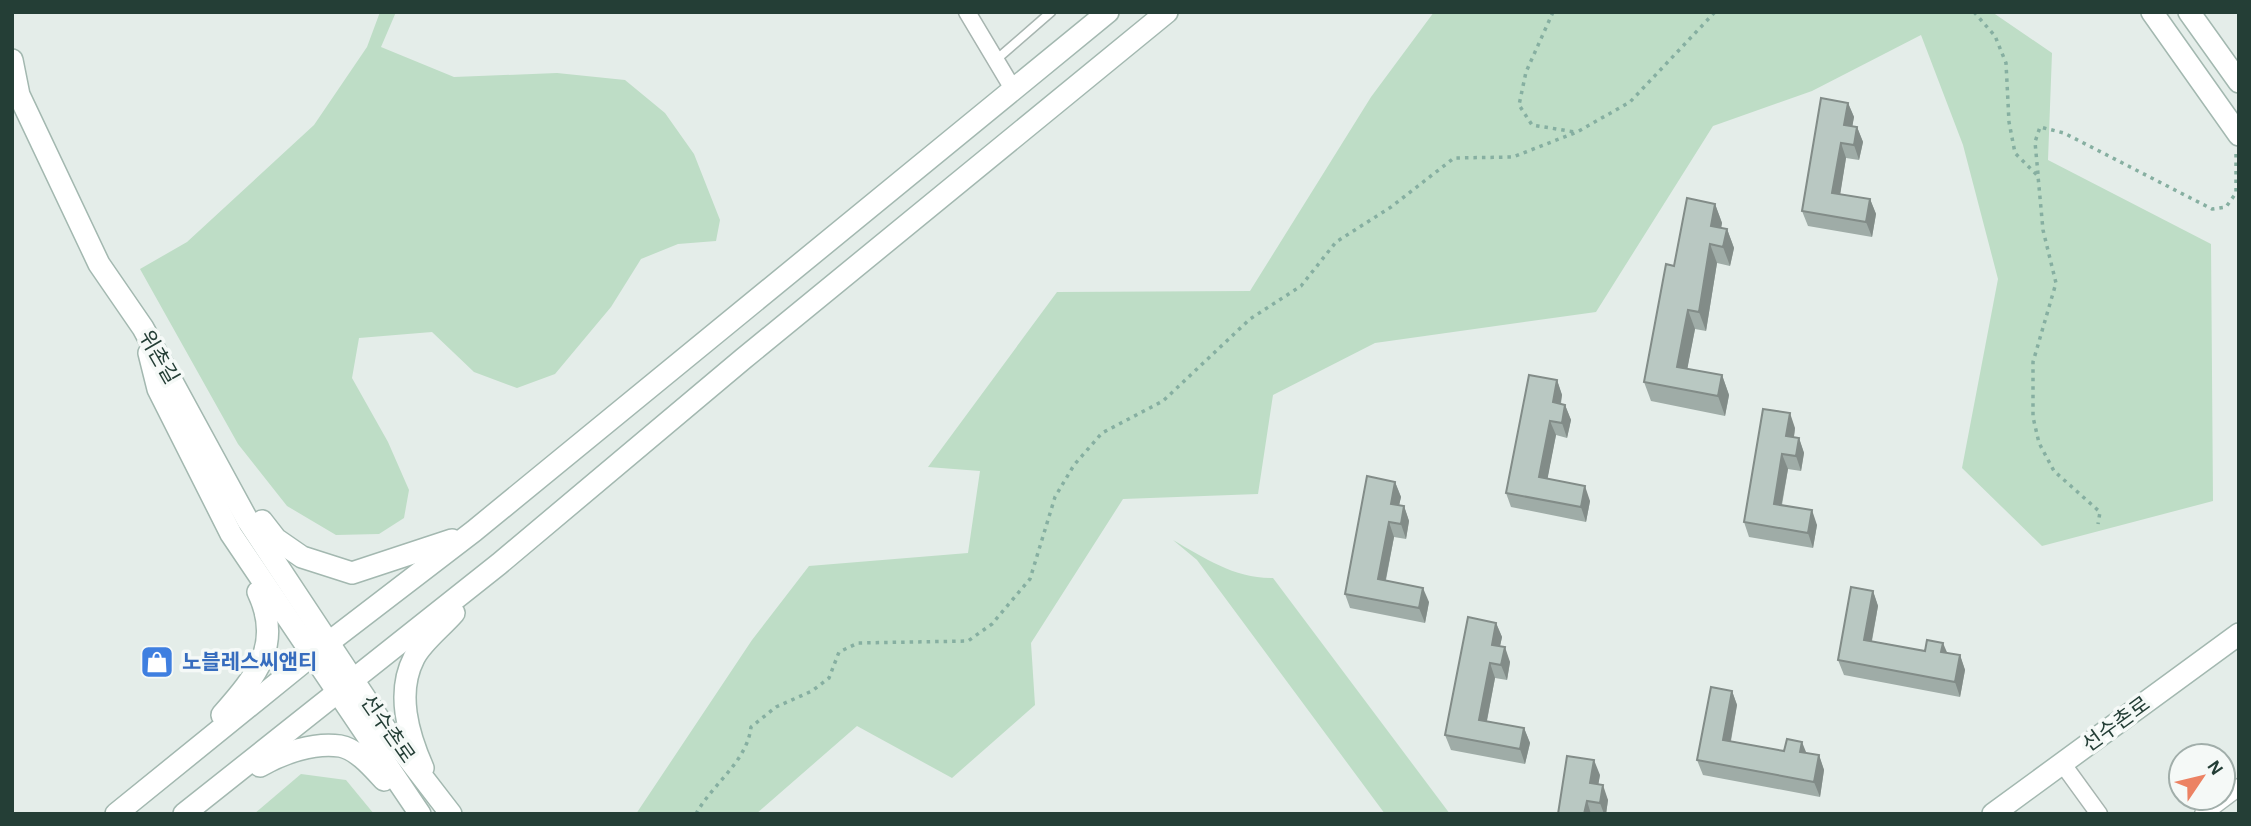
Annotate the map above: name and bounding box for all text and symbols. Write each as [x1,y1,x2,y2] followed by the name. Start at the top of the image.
[135,326,183,388] street label: 위촌길
[138,643,176,681] shop icon: 노블레스씨앤티
[182,651,317,673] place label: 노블레스씨앤티
[357,691,419,767] street label: 선수촌로
[2078,692,2154,756] street label: 선수촌로
[2167,742,2237,812] north arrow
[2203,757,2226,779] text: N

